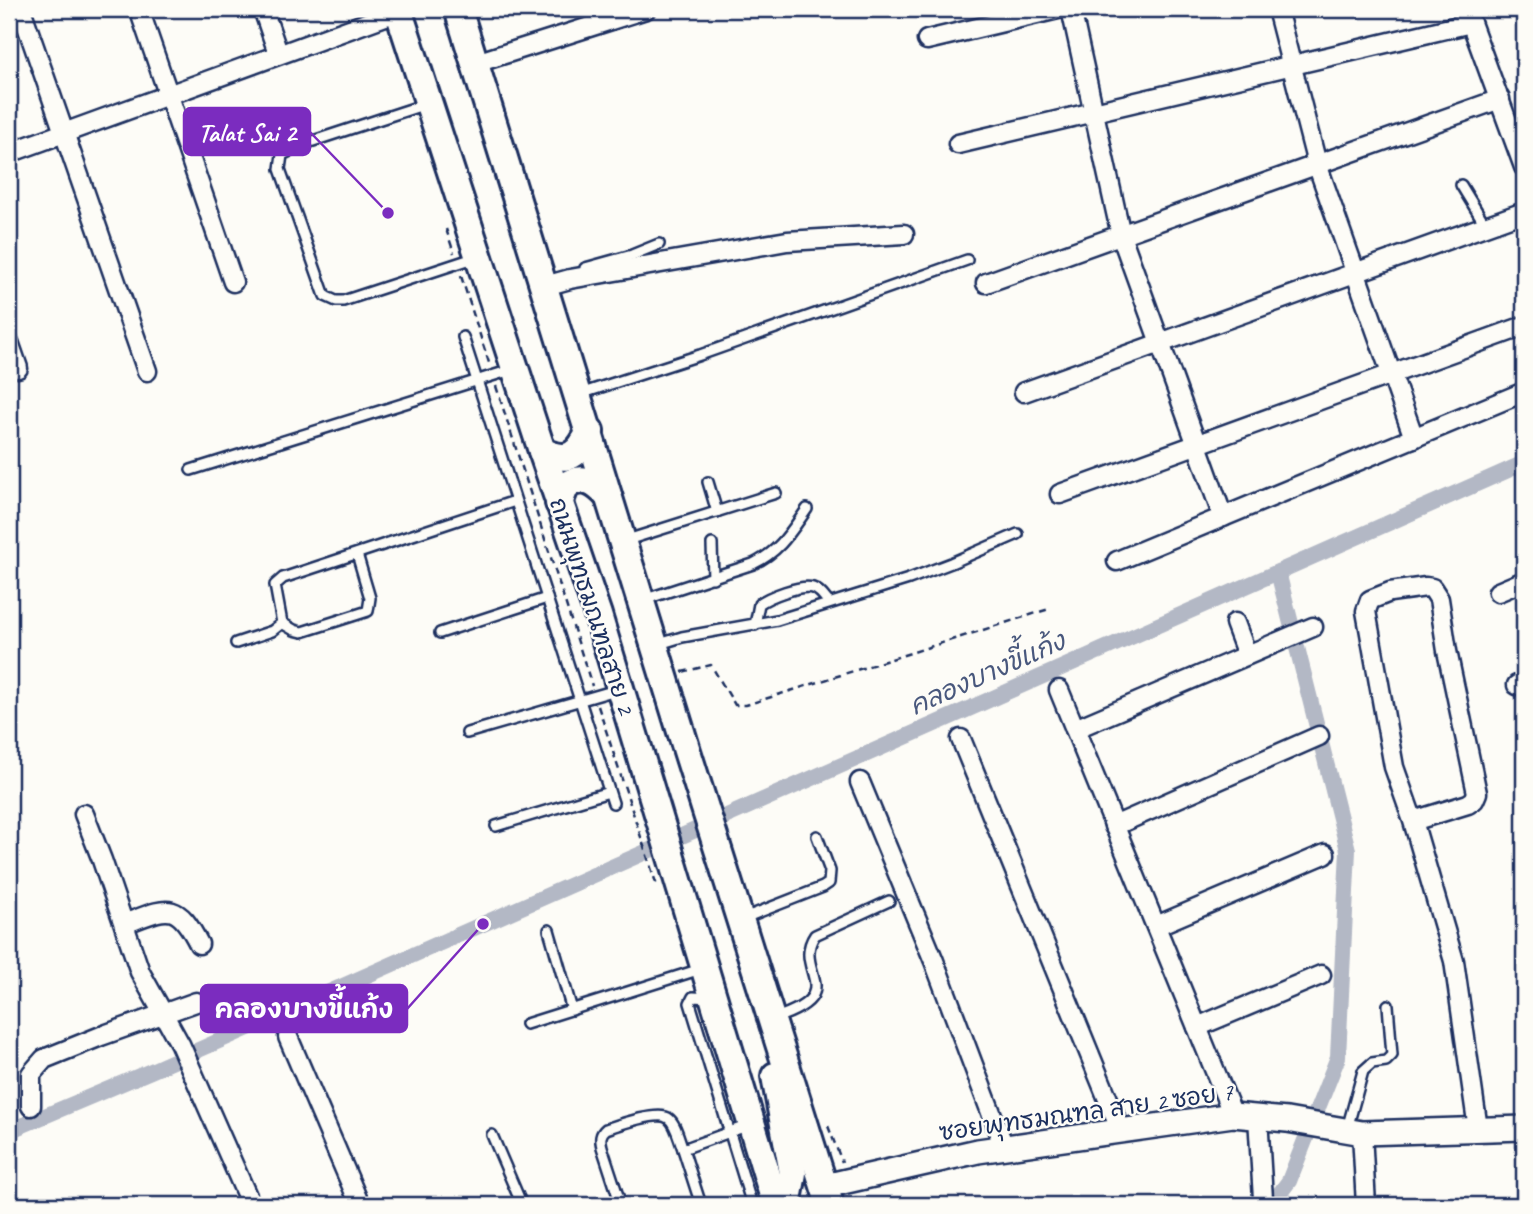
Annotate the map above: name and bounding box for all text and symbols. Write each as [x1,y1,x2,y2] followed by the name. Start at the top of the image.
[184,108,310,155] callout: Talat Sai 2
[198,116,298,149] text: Talat Sai 2
[540,494,642,721] street label: ถนนพุทธมณฑลสาย 2
[901,616,1072,722] water label: คลองบางขี้แก้ง
[215,983,393,1026] text: คลองบางขี้แก้ง
[201,985,407,1032] callout: คลองบางขี้แก้ง
[937,1076,1237,1150] street label: ซอยพุทธมณฑล สาย 2 ซอย 7

